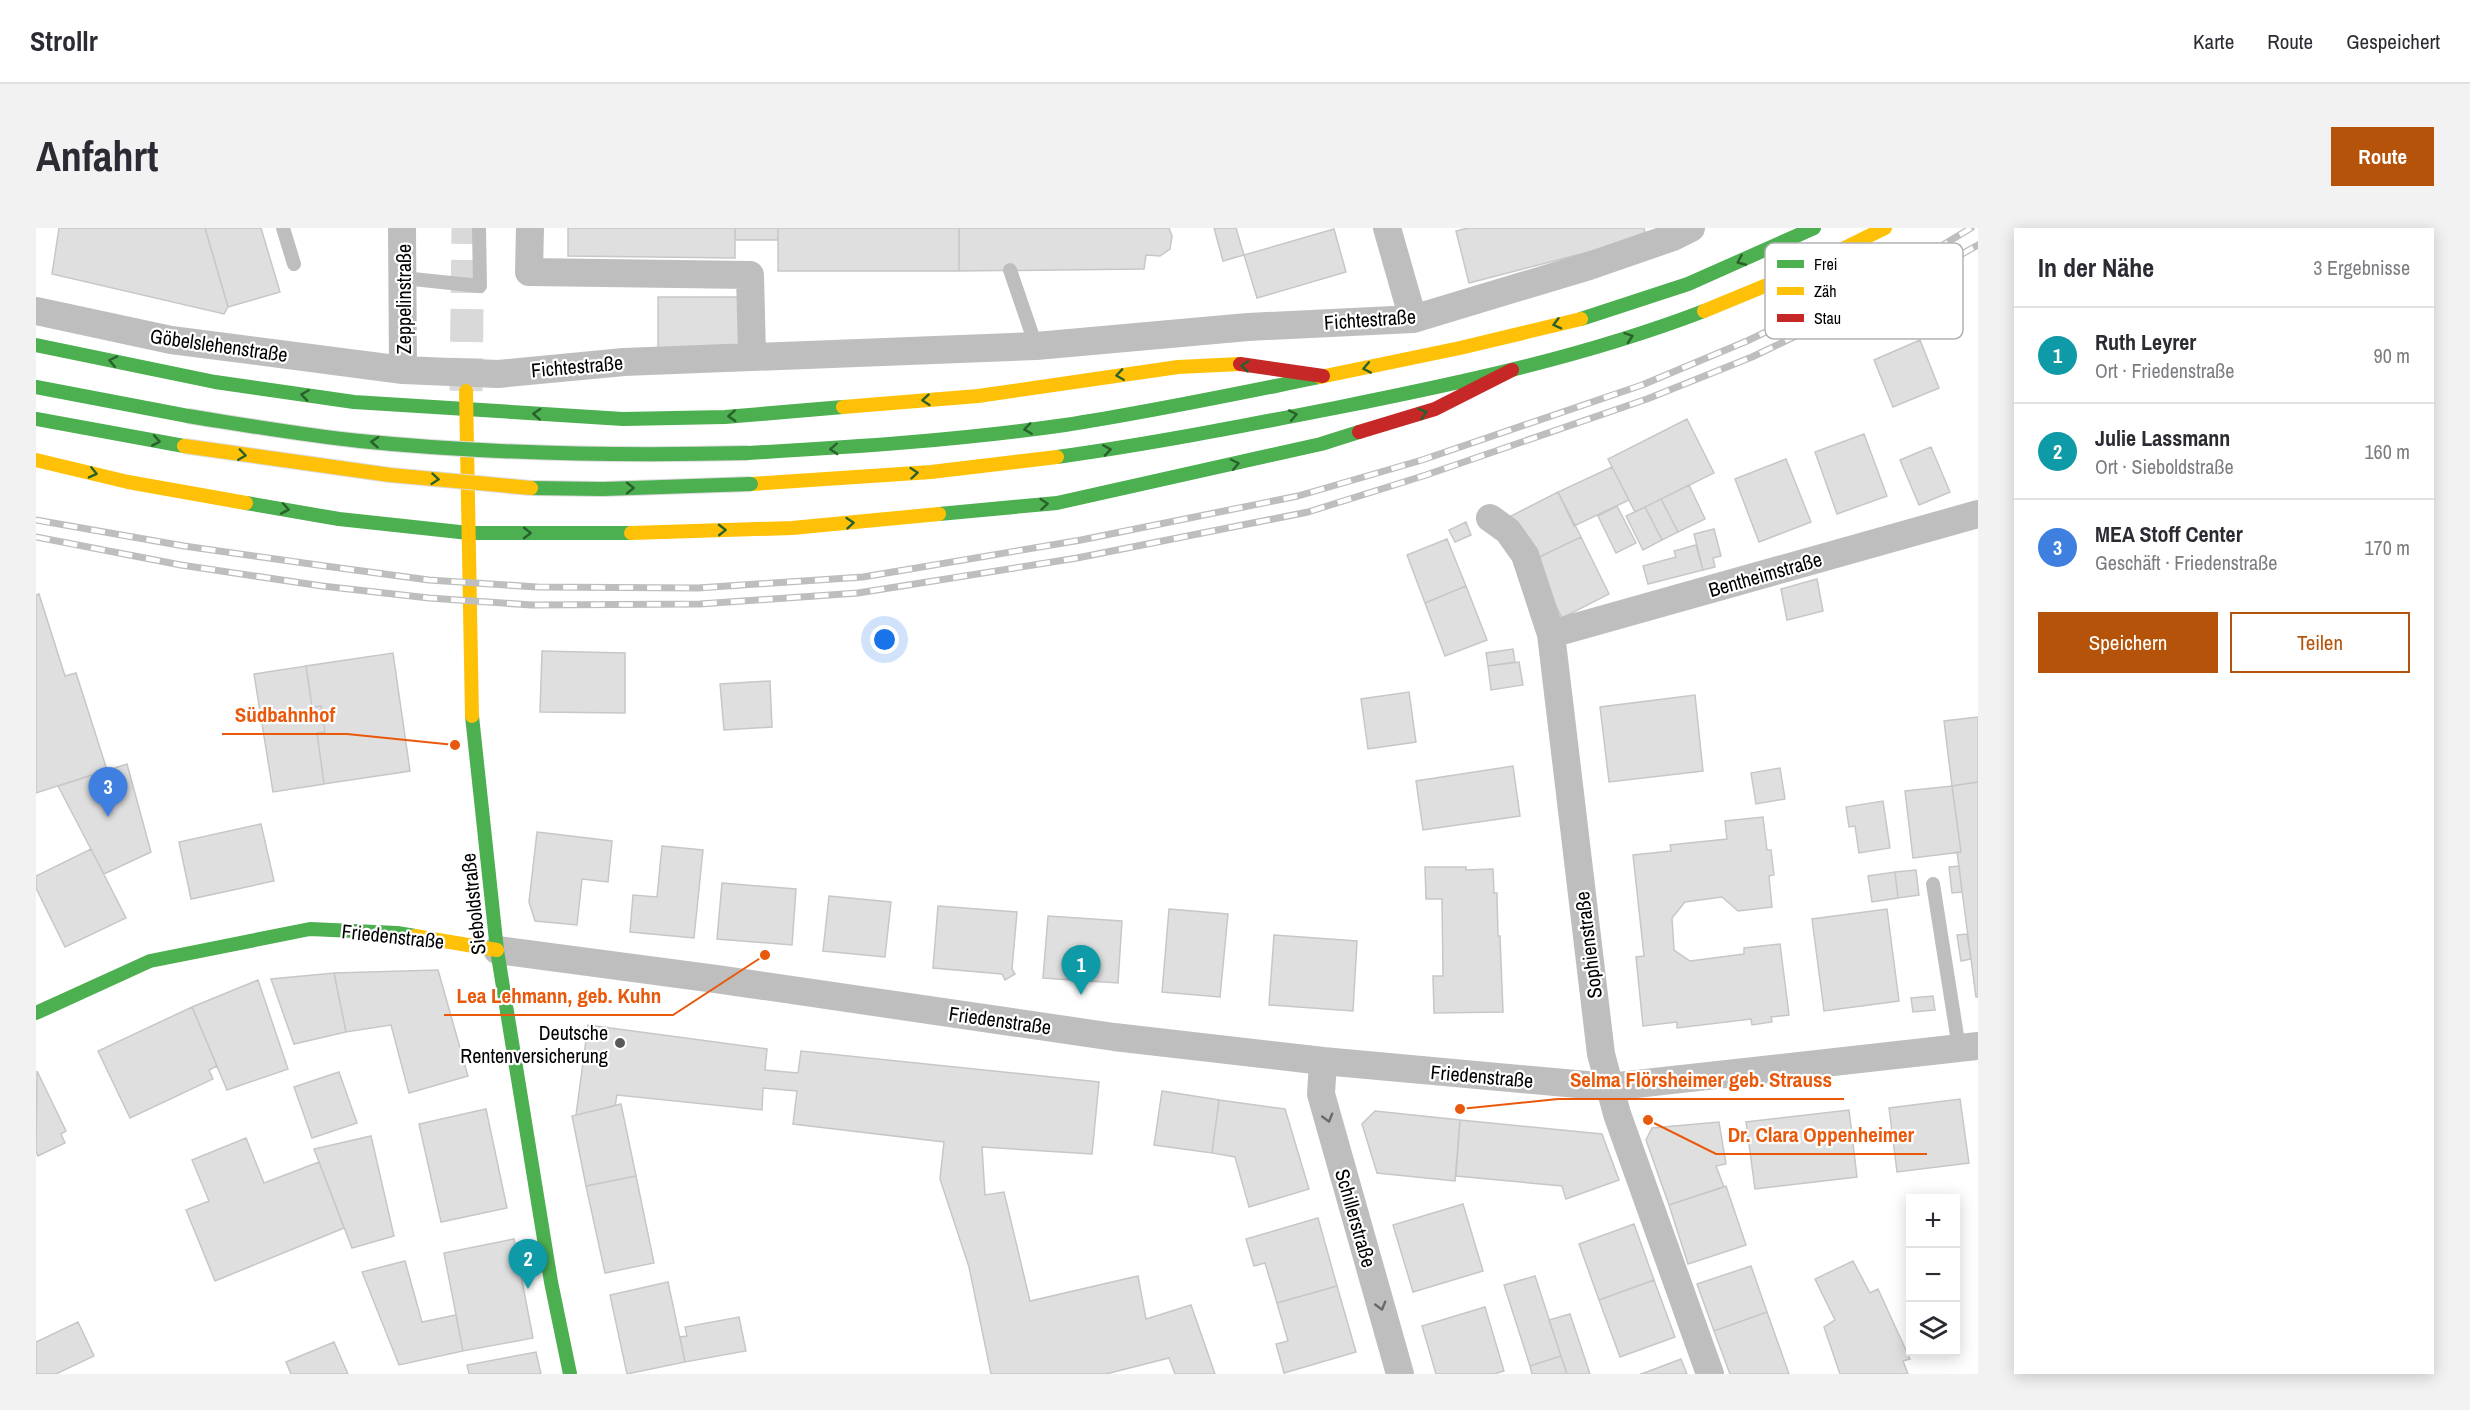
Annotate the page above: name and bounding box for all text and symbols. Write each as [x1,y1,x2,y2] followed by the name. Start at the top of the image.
[30,22,98,60] text: Strollr
[2193,27,2234,56] text: Karte
[2267,27,2313,56] text: Route
[2346,27,2440,56] text: Gespeichert
[2331,127,2434,186] button: Route
[36,128,158,184] text: Anfahrt
[1765,243,1963,339] legend
[390,244,417,354] street label: Zeppelinstraße
[2038,250,2154,285] text: In der Nähe
[1814,253,1837,275] text: Frei
[1737,254,1748,266] one-way arrow
[2313,254,2410,281] text: 3 Ergebnisse
[1814,280,1837,302] text: Zäh
[1323,302,1417,336] street label: Fichtestraße
[1814,307,1841,329] text: Stau
[1552,317,1562,330] one-way arrow
[149,322,289,368] street label: Göbelslehenstraße
[2095,327,2196,357] text: Ruth Leyrer
[1623,332,1634,345] one-way arrow
[2053,342,2062,369] text: 1
[2374,342,2410,369] text: 90 m
[530,349,624,383] street label: Fichtestraße
[108,355,118,368] one-way arrow
[2095,357,2234,384] text: Ort · Friedenstraße
[1240,359,1249,372] one-way arrow
[1362,361,1372,374] one-way arrow
[1115,369,1124,381] one-way arrow
[300,389,309,401] one-way arrow
[922,393,931,406] one-way arrow
[1417,407,1428,420] one-way arrow
[533,408,542,421] one-way arrow
[1288,409,1298,422] one-way arrow
[727,410,736,423] one-way arrow
[1023,423,1032,435] one-way arrow
[2095,423,2230,453] text: Julie Lassmann
[150,434,160,447] one-way arrow
[370,436,379,449] one-way arrow
[2053,438,2062,465] text: 2
[2364,438,2410,465] text: 160 m
[829,442,838,455] one-way arrow
[1103,444,1112,456] one-way arrow
[237,448,247,460] one-way arrow
[2095,453,2234,480] text: Ort · Sieboldstraße
[1229,458,1239,471] one-way arrow
[88,466,98,479] one-way arrow
[909,467,918,480] one-way arrow
[431,472,440,485] one-way arrow
[626,482,635,494] one-way arrow
[1039,498,1048,511] one-way arrow
[279,502,289,515] one-way arrow
[845,517,854,530] one-way arrow
[2095,519,2243,549] text: MEA Stoff Center
[718,524,727,536] one-way arrow
[523,527,532,539] one-way arrow
[2053,534,2062,561] text: 3
[2364,534,2410,561] text: 170 m
[1705,545,1825,603] street label: Bentheimstraße
[2095,549,2277,576] text: Geschäft · Friedenstraße
[2038,612,2218,673] button: Speichern
[2230,612,2410,673] button: Teilen
[870,625,899,654] your location
[222,695,347,734] callout: Südbahnhof
[235,700,335,729] text: Südbahnhof
[88,768,128,817] pin: 3
[454,852,492,956] street label: Sieboldstraße
[1568,890,1608,1000] street label: Sophienstraße
[340,917,446,955] street label: Friedenstraße
[1062,946,1100,995] pin: 1
[444,976,673,1015] callout: Lea Lehmann, geb. Kuhn
[457,981,661,1010] text: Lea Lehmann, geb. Kuhn
[947,999,1053,1041] street label: Friedenstraße
[460,1019,608,1069] place label: Deutsche Rentenversicherung
[613,1036,627,1050] marker: Deutsche Rentenversicherung
[1430,1058,1534,1094] street label: Friedenstraße
[1558,1060,1844,1099] callout: Selma Flörsheimer geb. Strauss
[1570,1065,1832,1094] text: Selma Flörsheimer geb. Strauss
[1321,1112,1333,1123] one-way arrow
[1716,1115,1927,1154] callout: Dr. Clara Oppenheimer
[1728,1120,1915,1149] text: Dr. Clara Oppenheimer
[1329,1166,1383,1270] street label: Schillerstraße
[1906,1194,1960,1356] map controls
[1906,1194,1960,1248] button: +
[508,1240,548,1289] pin: 2
[1906,1248,1960,1302] button: −
[1374,1300,1386,1311] one-way arrow
[1906,1302,1960,1356] button: layers

